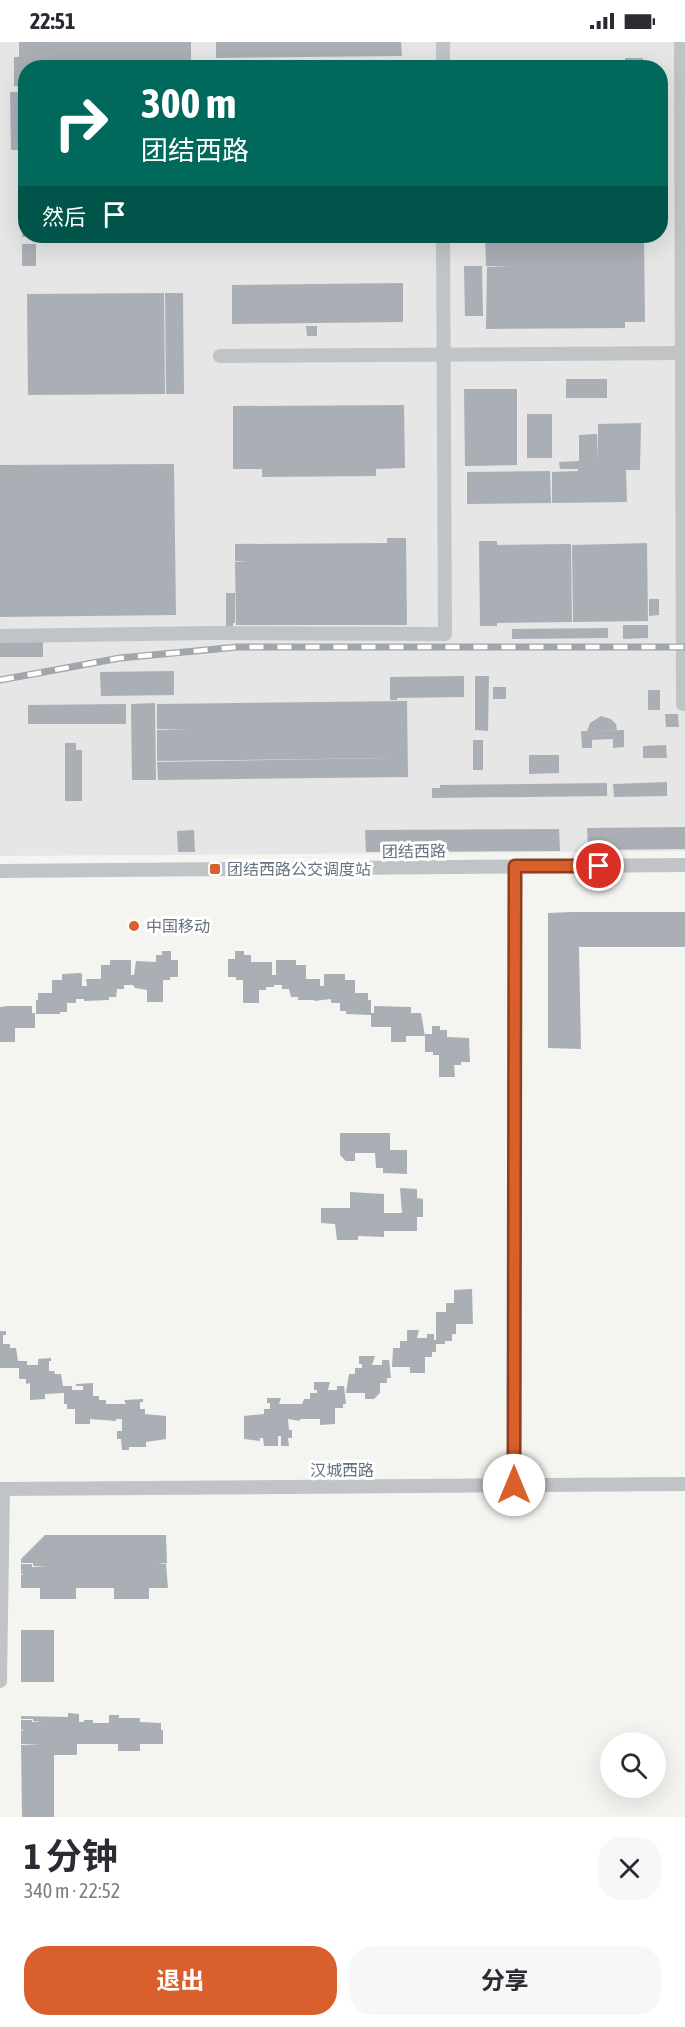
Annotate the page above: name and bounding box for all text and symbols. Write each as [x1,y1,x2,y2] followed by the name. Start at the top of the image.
[30,8,75,34] text: 22:51
[141,79,236,127] text: 300 m
[42,84,120,162] icon: right
[141,135,249,166] text: 团结西路
[98,198,131,231] icon: arrive
[42,204,86,230] text: 然后
[573,840,624,891] pin
[382,841,446,861] street label: 团结西路
[582,849,615,882] icon: arrive
[227,860,371,878] place label: 团结西路公交调度站
[208,862,222,876] marker: 团结西路公交调度站
[146,917,210,935] place label: 中国移动
[127,919,141,933] marker: 中国移动
[482,1453,546,1517] position arrow
[310,1461,374,1479] street label: 汉城西路
[600,1732,666,1798] map controls
[600,1732,666,1798] button: search
[24,1835,118,1877] text: 1 分钟
[598,1837,661,1900] button: close
[24,1879,120,1902] text: 340 m · 22:52
[24,1946,337,2015] button: 退出
[349,1946,661,2015] button: 分享

